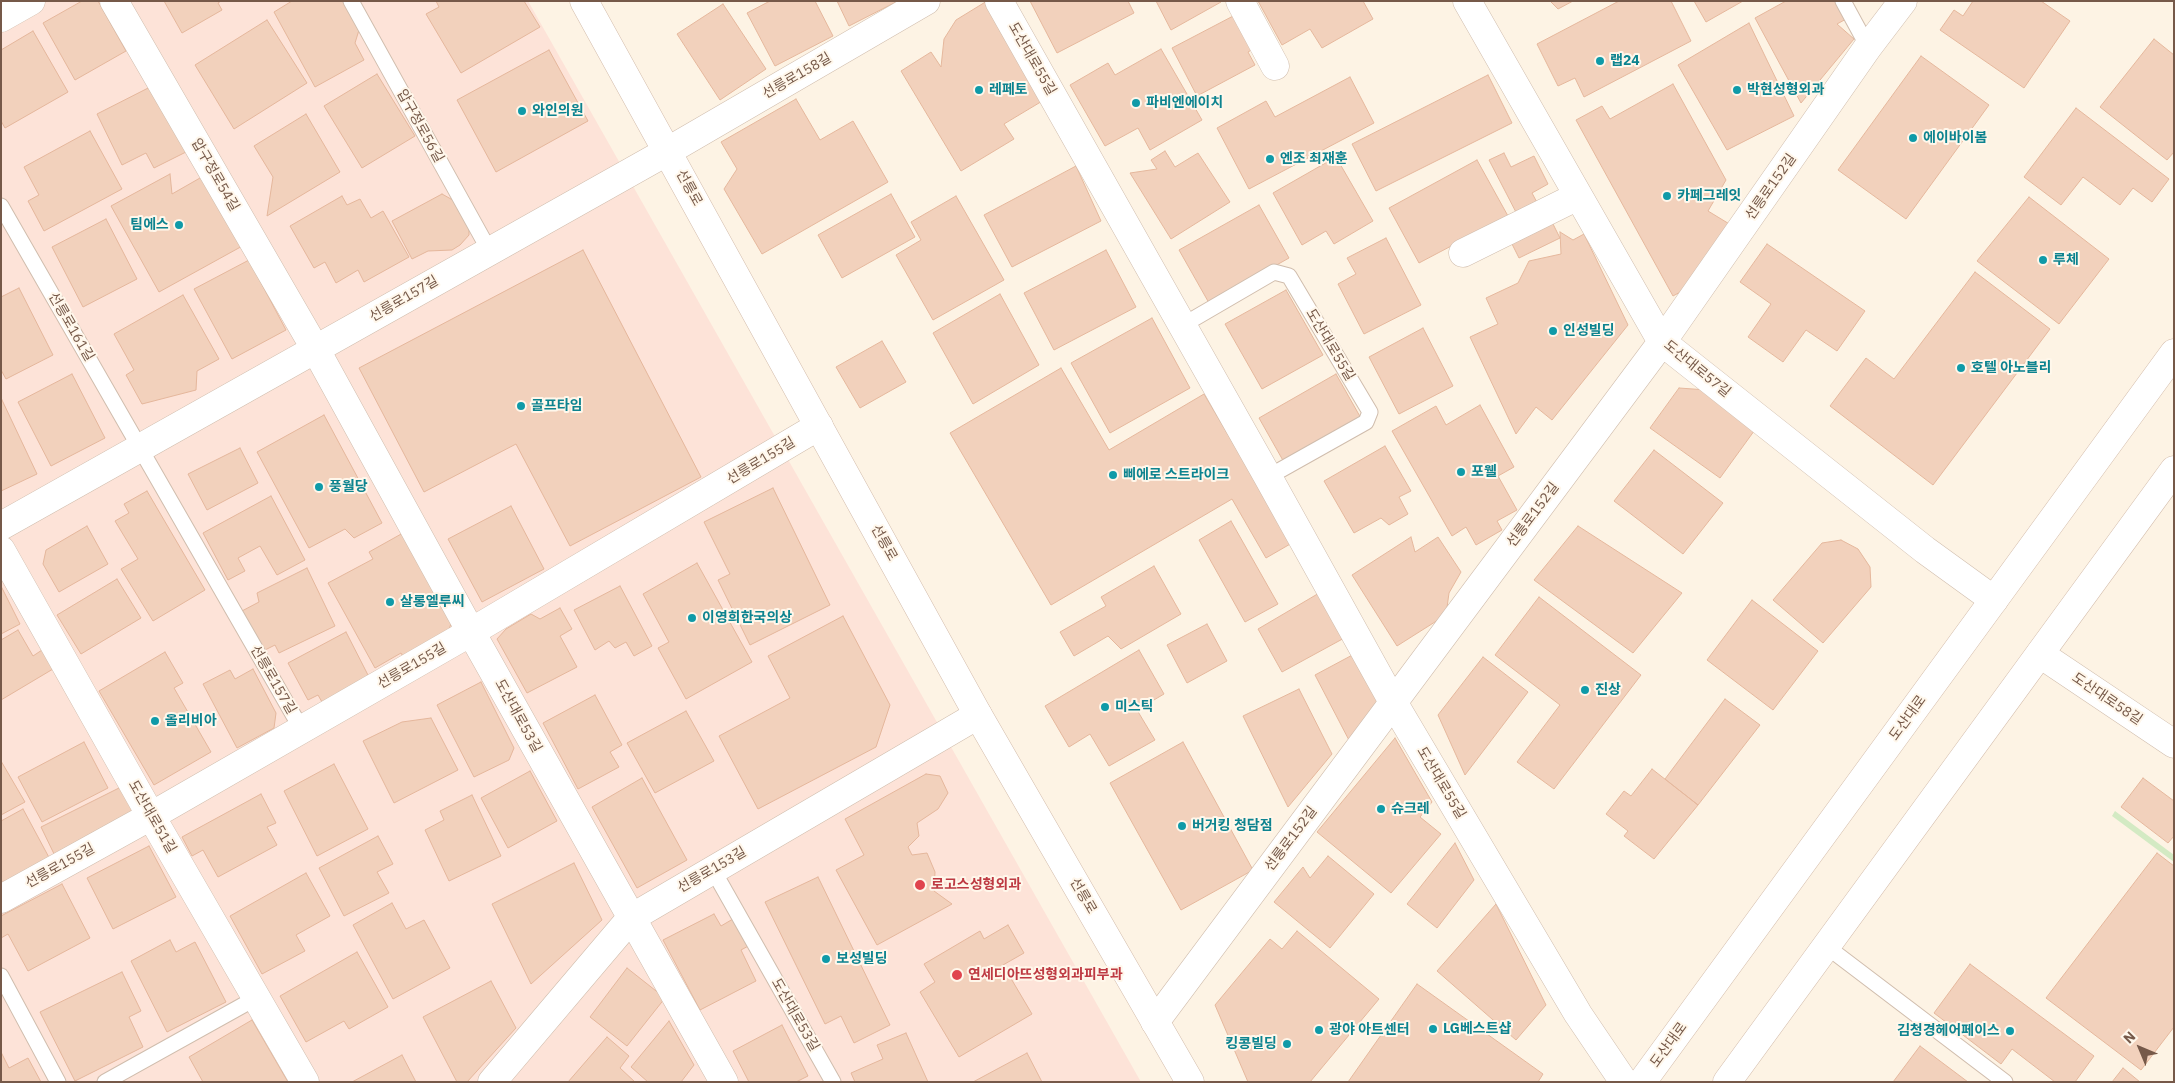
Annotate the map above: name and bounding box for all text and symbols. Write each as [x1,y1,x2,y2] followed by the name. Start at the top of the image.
[1004,20,1060,98] street label: 도산대로55길
[760,50,834,102] street label: 선릉로158길
[1610,53,1640,69] place label: 랩24
[1594,55,1606,67] marker: 랩24
[989,82,1028,98] place label: 레페토
[1747,82,1824,98] place label: 박현성형외과
[973,84,985,96] marker: 레페토
[1731,84,1743,96] marker: 박현성형외과
[393,86,447,166] street label: 압구정로56길
[1146,95,1223,111] place label: 파비엔에이치
[1130,97,1142,109] marker: 파비엔에이치
[532,103,584,119] place label: 와인의원
[516,105,528,117] marker: 와인의원
[1923,130,1987,146] place label: 에이바이봄
[1907,132,1919,144] marker: 에이바이봄
[187,136,243,214] street label: 압구정로54길
[1280,151,1348,167] place label: 엔조 최재훈
[1742,151,1800,223] street label: 선릉로152길
[1264,153,1276,165] marker: 엔조 최재훈
[672,167,706,209] street label: 선릉로
[1677,188,1741,204] place label: 카페그레잇
[1661,190,1673,202] marker: 카페그레잇
[130,217,169,233] place label: 팀에스
[173,219,185,231] marker: 팀에스
[2053,252,2079,268] place label: 루체
[2037,254,2049,266] marker: 루체
[367,273,441,325] street label: 선릉로157길
[45,290,97,364] street label: 선릉로161길
[1302,306,1358,384] street label: 도산대로55길
[1563,323,1615,339] place label: 인성빌딩
[1547,325,1559,337] marker: 인성빌딩
[1660,337,1734,401] street label: 도산대로57길
[1971,360,2052,376] place label: 호텔 아노블리
[1955,362,1967,374] marker: 호텔 아노블리
[531,398,583,414] place label: 골프타임
[515,400,527,412] marker: 골프타임
[724,434,798,488] street label: 선릉로155길
[1471,464,1497,480] place label: 포웰
[1455,466,1467,478] marker: 포웰
[1123,467,1229,483] place label: 삐에로 스트라이크
[1107,469,1119,481] marker: 삐에로 스트라이크
[329,479,368,495] place label: 풍월당
[1503,479,1563,551] street label: 선릉로152길
[313,481,325,493] marker: 풍월당
[867,522,901,564] street label: 선릉로
[400,594,464,610] place label: 살롱엘루씨
[384,596,396,608] marker: 살롱엘루씨
[702,610,792,626] place label: 이영희한국의상
[686,612,698,624] marker: 이영희한국의상
[375,640,449,692] street label: 선릉로155길
[247,643,299,717] street label: 선릉로157길
[2069,669,2145,729] street label: 도산대로58길
[491,676,545,756] street label: 도산대로53길
[1595,682,1621,698] place label: 진상
[1579,684,1591,696] marker: 진상
[1886,692,1930,744] street label: 도산대로
[1115,699,1154,715] place label: 미스틱
[1099,701,1111,713] marker: 미스틱
[165,713,217,729] place label: 올리비아
[149,715,161,727] marker: 올리비아
[1413,744,1469,822] street label: 도산대로55길
[124,778,180,856] street label: 도산대로51길
[1391,801,1430,817] place label: 슈크레
[1261,803,1321,875] street label: 선릉로152길
[1375,803,1387,815] marker: 슈크레
[1192,818,1273,834] place label: 버거킹 청담점
[1176,820,1188,832] marker: 버거킹 청담점
[22,840,98,892] street label: 선릉로155길
[675,844,749,896] street label: 선릉로153길
[1066,875,1100,917] street label: 선릉로
[931,877,1021,893] place label: 로고스성형외과
[913,878,927,892] marker: 로고스성형외과
[836,951,888,967] place label: 보성빌딩
[820,953,832,965] marker: 보성빌딩
[968,967,1123,983] place label: 연세디아뜨성형외과피부과
[950,968,964,982] marker: 연세디아뜨성형외과피부과
[767,976,823,1054] street label: 도산대로53길
[1647,1019,1691,1071] street label: 도산대로
[1443,1021,1511,1037] place label: LG베스트샵
[1329,1022,1410,1038] place label: 광야 아트센터
[1427,1023,1439,1035] marker: LG베스트샵
[1897,1023,2000,1039] place label: 김청경헤어페이스
[2115,1023,2165,1073] north arrow
[1313,1024,1325,1036] marker: 광야 아트센터
[2004,1025,2016,1037] marker: 김청경헤어페이스
[2119,1027,2139,1047] text: N
[1225,1036,1277,1052] place label: 킹콩빌딩
[1281,1038,1293,1050] marker: 킹콩빌딩

